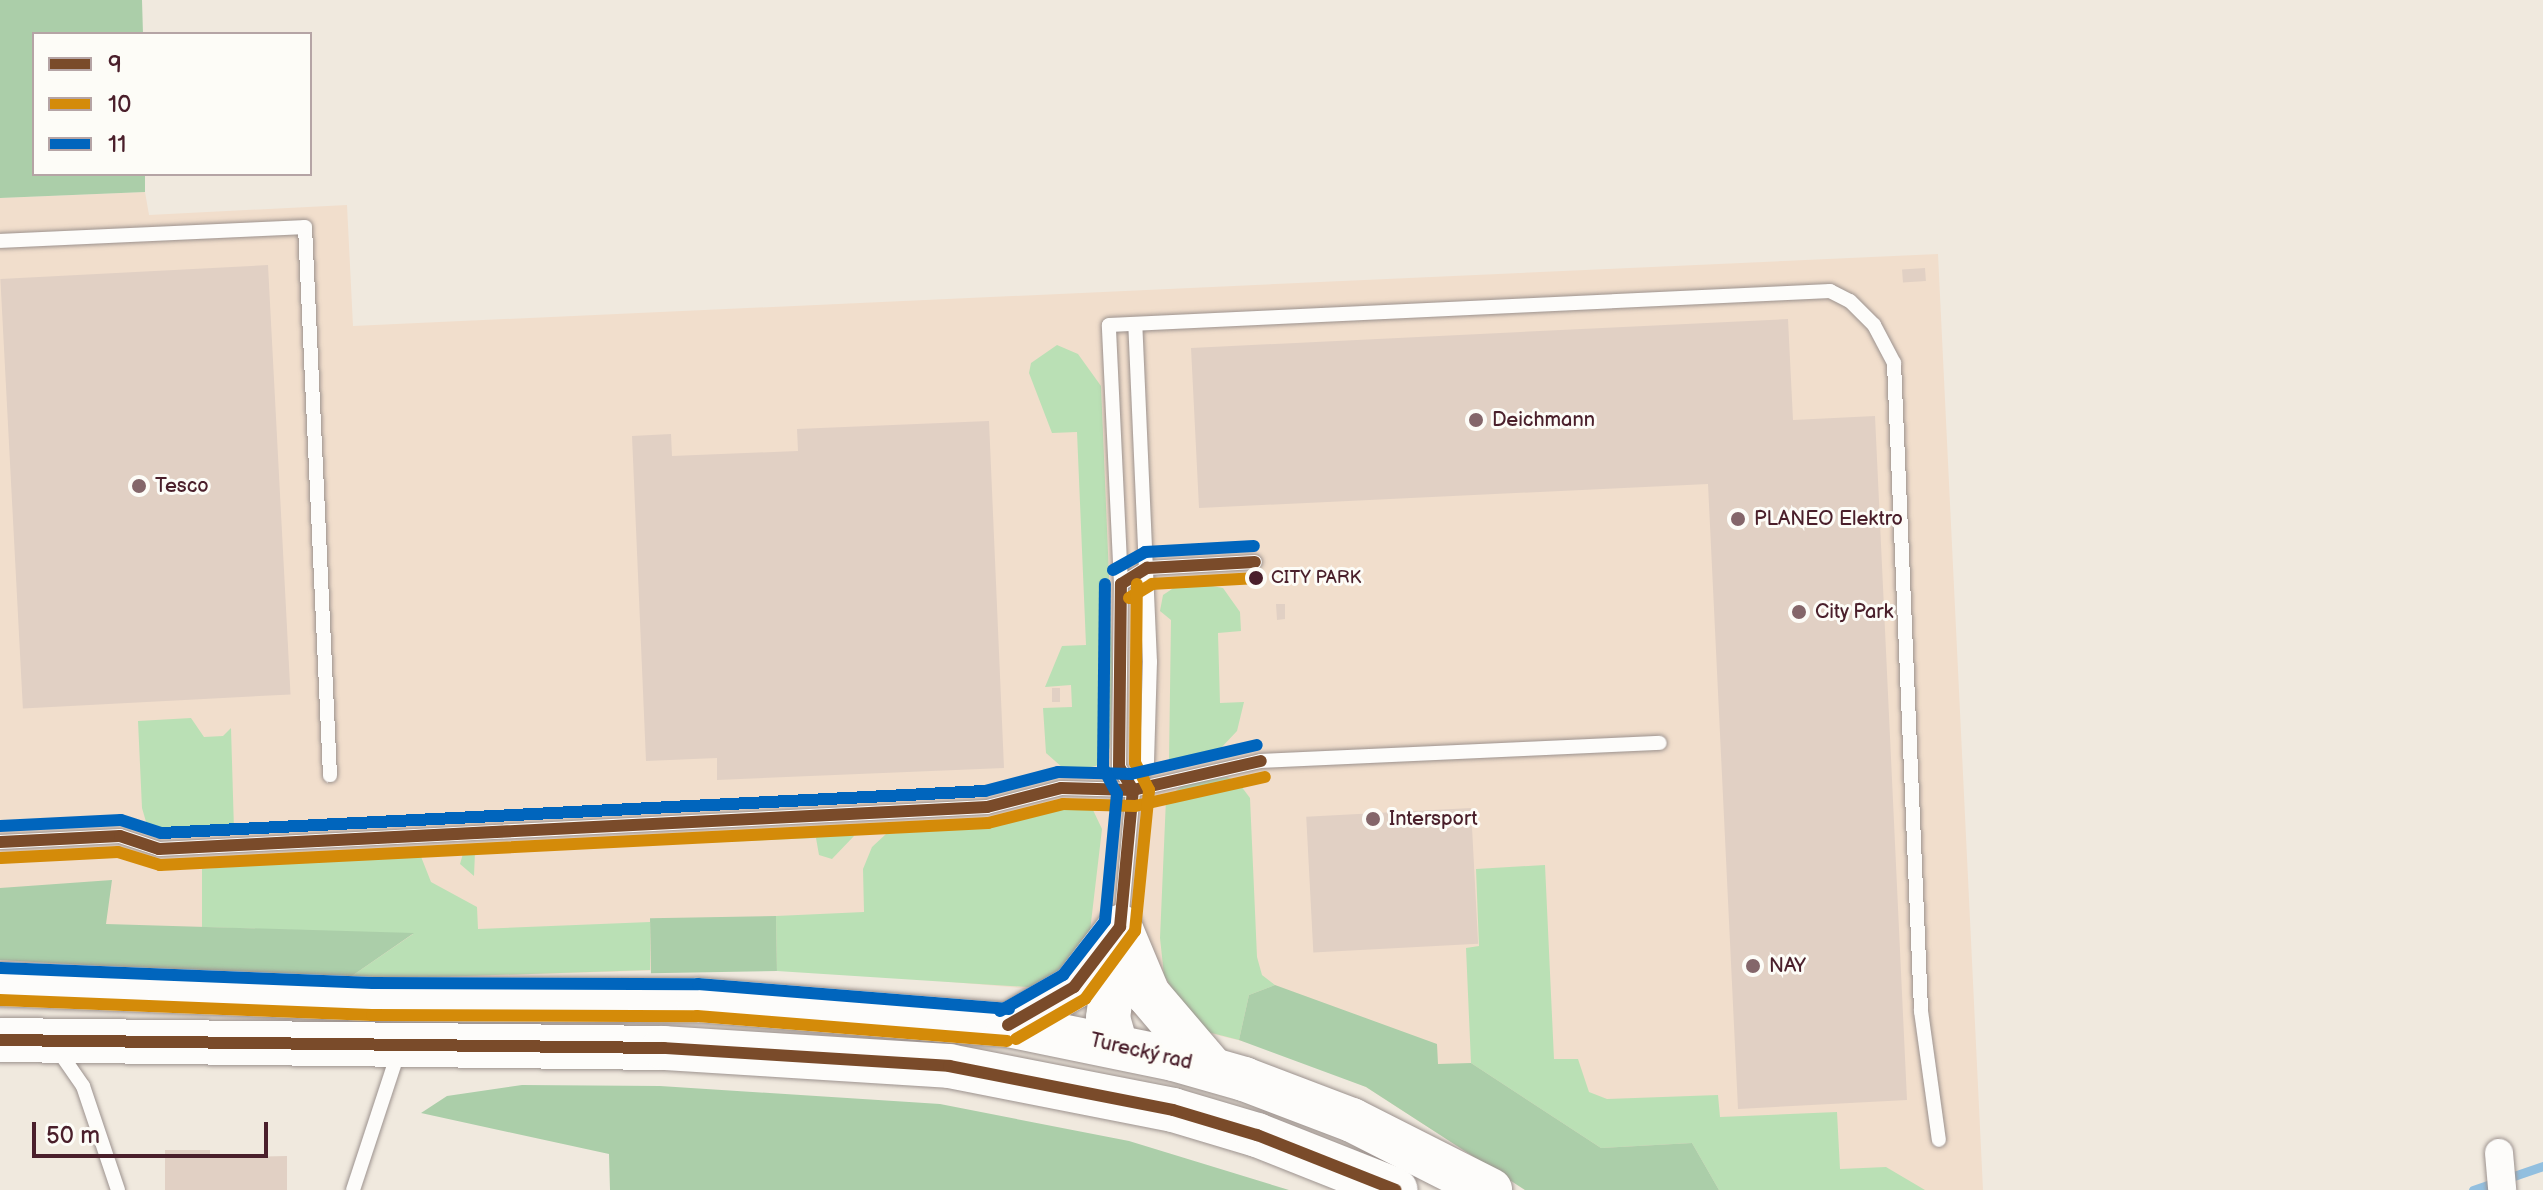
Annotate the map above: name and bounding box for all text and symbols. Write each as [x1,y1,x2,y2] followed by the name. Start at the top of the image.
[32,32,312,176] legend
[108,50,122,79] text: 9
[108,90,131,119] text: 10
[108,130,127,159] text: 11
[1492,408,1595,432] place label: Deichmann
[1467,411,1485,429] marker: Deichmann
[155,474,209,498] place label: Tesco
[130,477,148,495] marker: Tesco
[1754,507,1903,531] place label: PLANEO Elektro
[1729,510,1747,528] marker: PLANEO Elektro
[1271,567,1361,589] place label: CITY PARK
[1248,570,1264,586] marker: CITY PARK
[1815,600,1895,624] place label: City Park
[1790,603,1808,621] marker: City Park
[1389,807,1478,831] place label: Intersport
[1364,810,1382,828] marker: Intersport
[1769,954,1806,978] place label: NAY
[1744,957,1762,975] marker: NAY
[1087,1028,1195,1076] street label: Turecký rad
[36,1106,272,1156] scale bar
[46,1121,100,1150] text: 50 m

